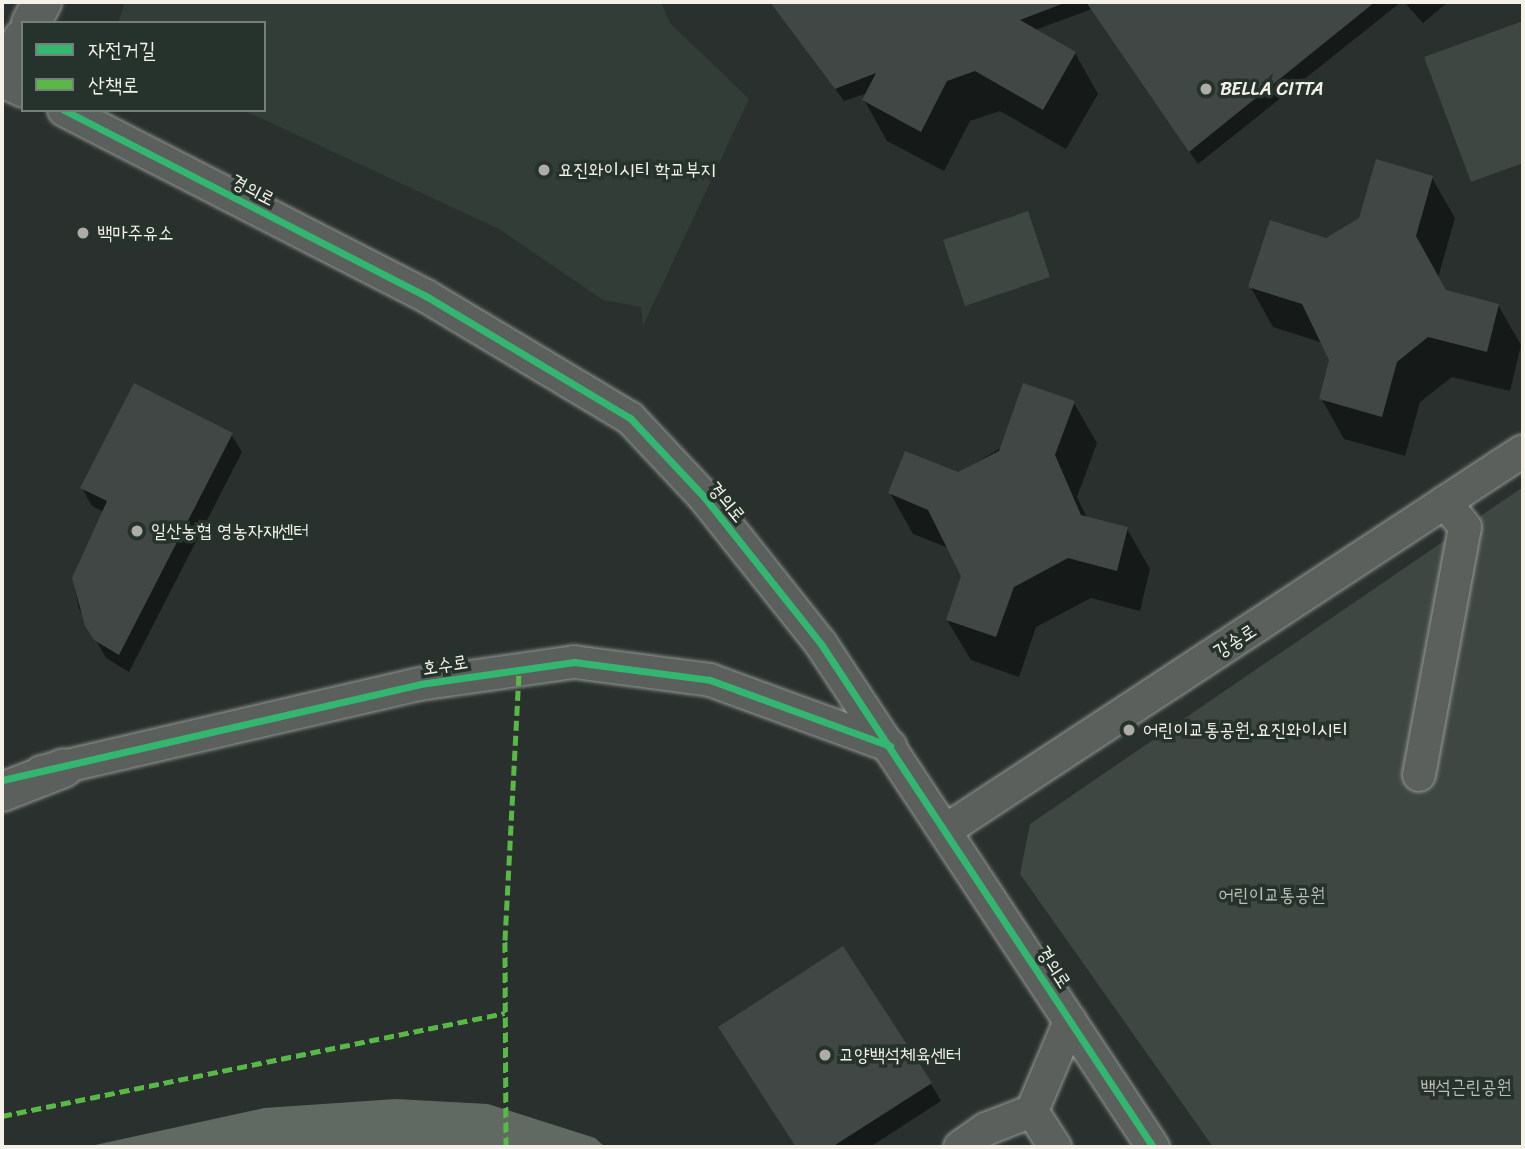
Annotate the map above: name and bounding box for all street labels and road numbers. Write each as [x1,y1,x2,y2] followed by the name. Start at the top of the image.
[227,169,279,211] street label: 경의로
[704,477,750,527] street label: 경의로
[1210,619,1260,663] street label: 강송로
[421,650,469,680] street label: 호수로
[1032,942,1076,992] street label: 경의로

